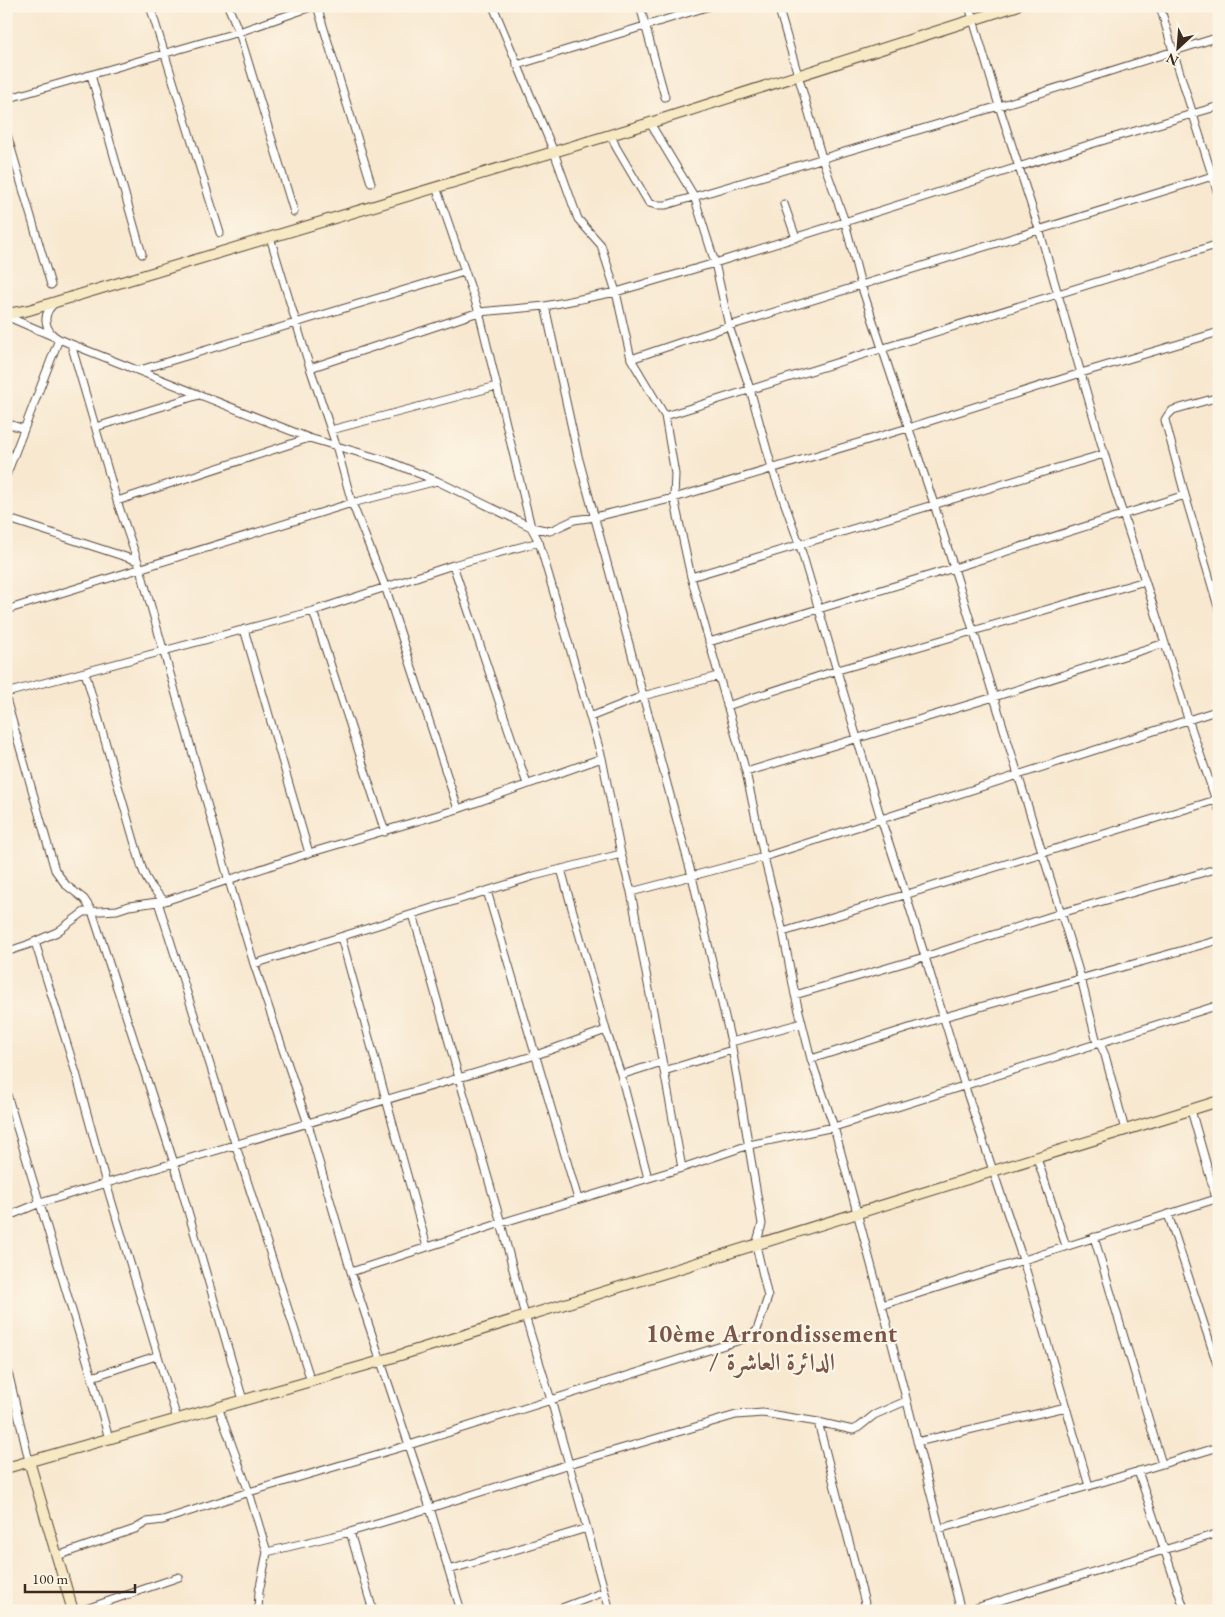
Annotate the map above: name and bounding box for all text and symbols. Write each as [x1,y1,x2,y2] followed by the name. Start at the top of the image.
[1152,22,1202,72] north arrow
[1163,49,1181,70] text: N
[646,1318,898,1378] district label: 10ème Arrondissement / الدائرة العاشرة
[25,1562,135,1594] scale bar
[32,1569,69,1588] text: 100 m

